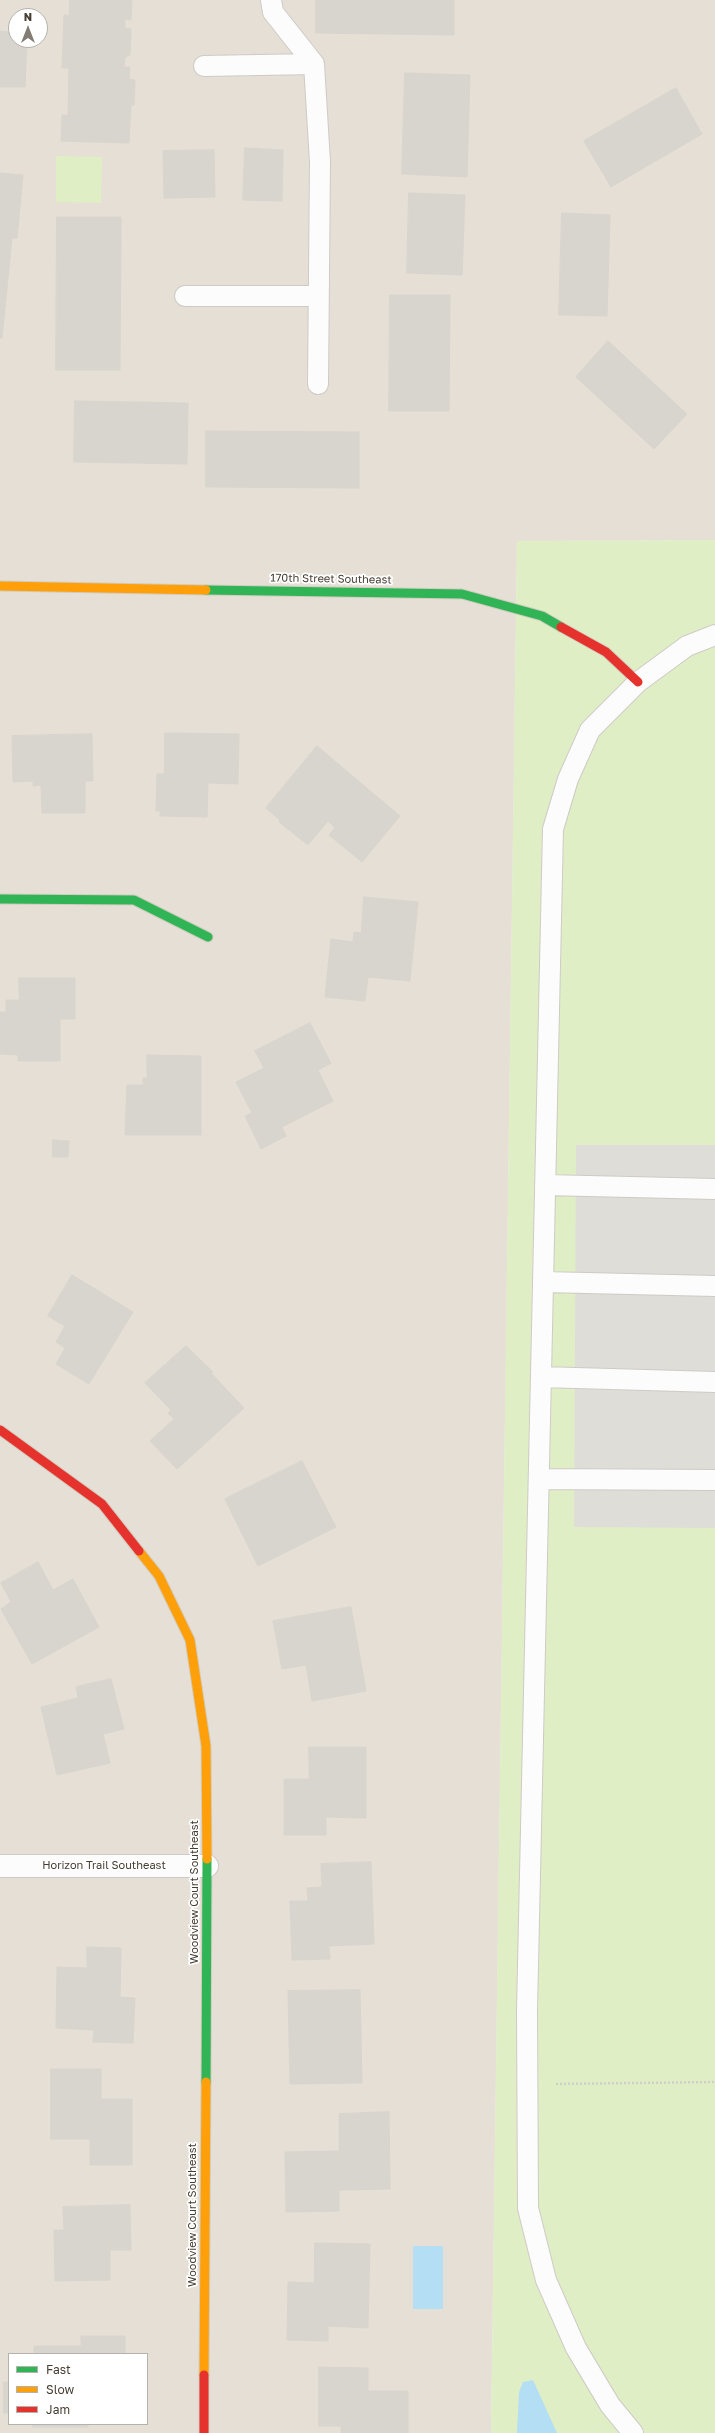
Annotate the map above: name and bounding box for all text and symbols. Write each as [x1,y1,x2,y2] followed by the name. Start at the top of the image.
[8,8,48,48] north arrow
[24,10,32,23] text: N
[270,571,392,587] street label: 170th Street Southeast
[188,1820,202,1964] street label: Woodview Court Southeast
[42,1859,166,1873] street label: Horizon Trail Southeast
[186,2143,200,2287] street label: Woodview Court Southeast
[8,2353,148,2425] legend
[46,2362,71,2377] text: Fast
[46,2382,74,2397] text: Slow
[46,2402,70,2417] text: Jam

